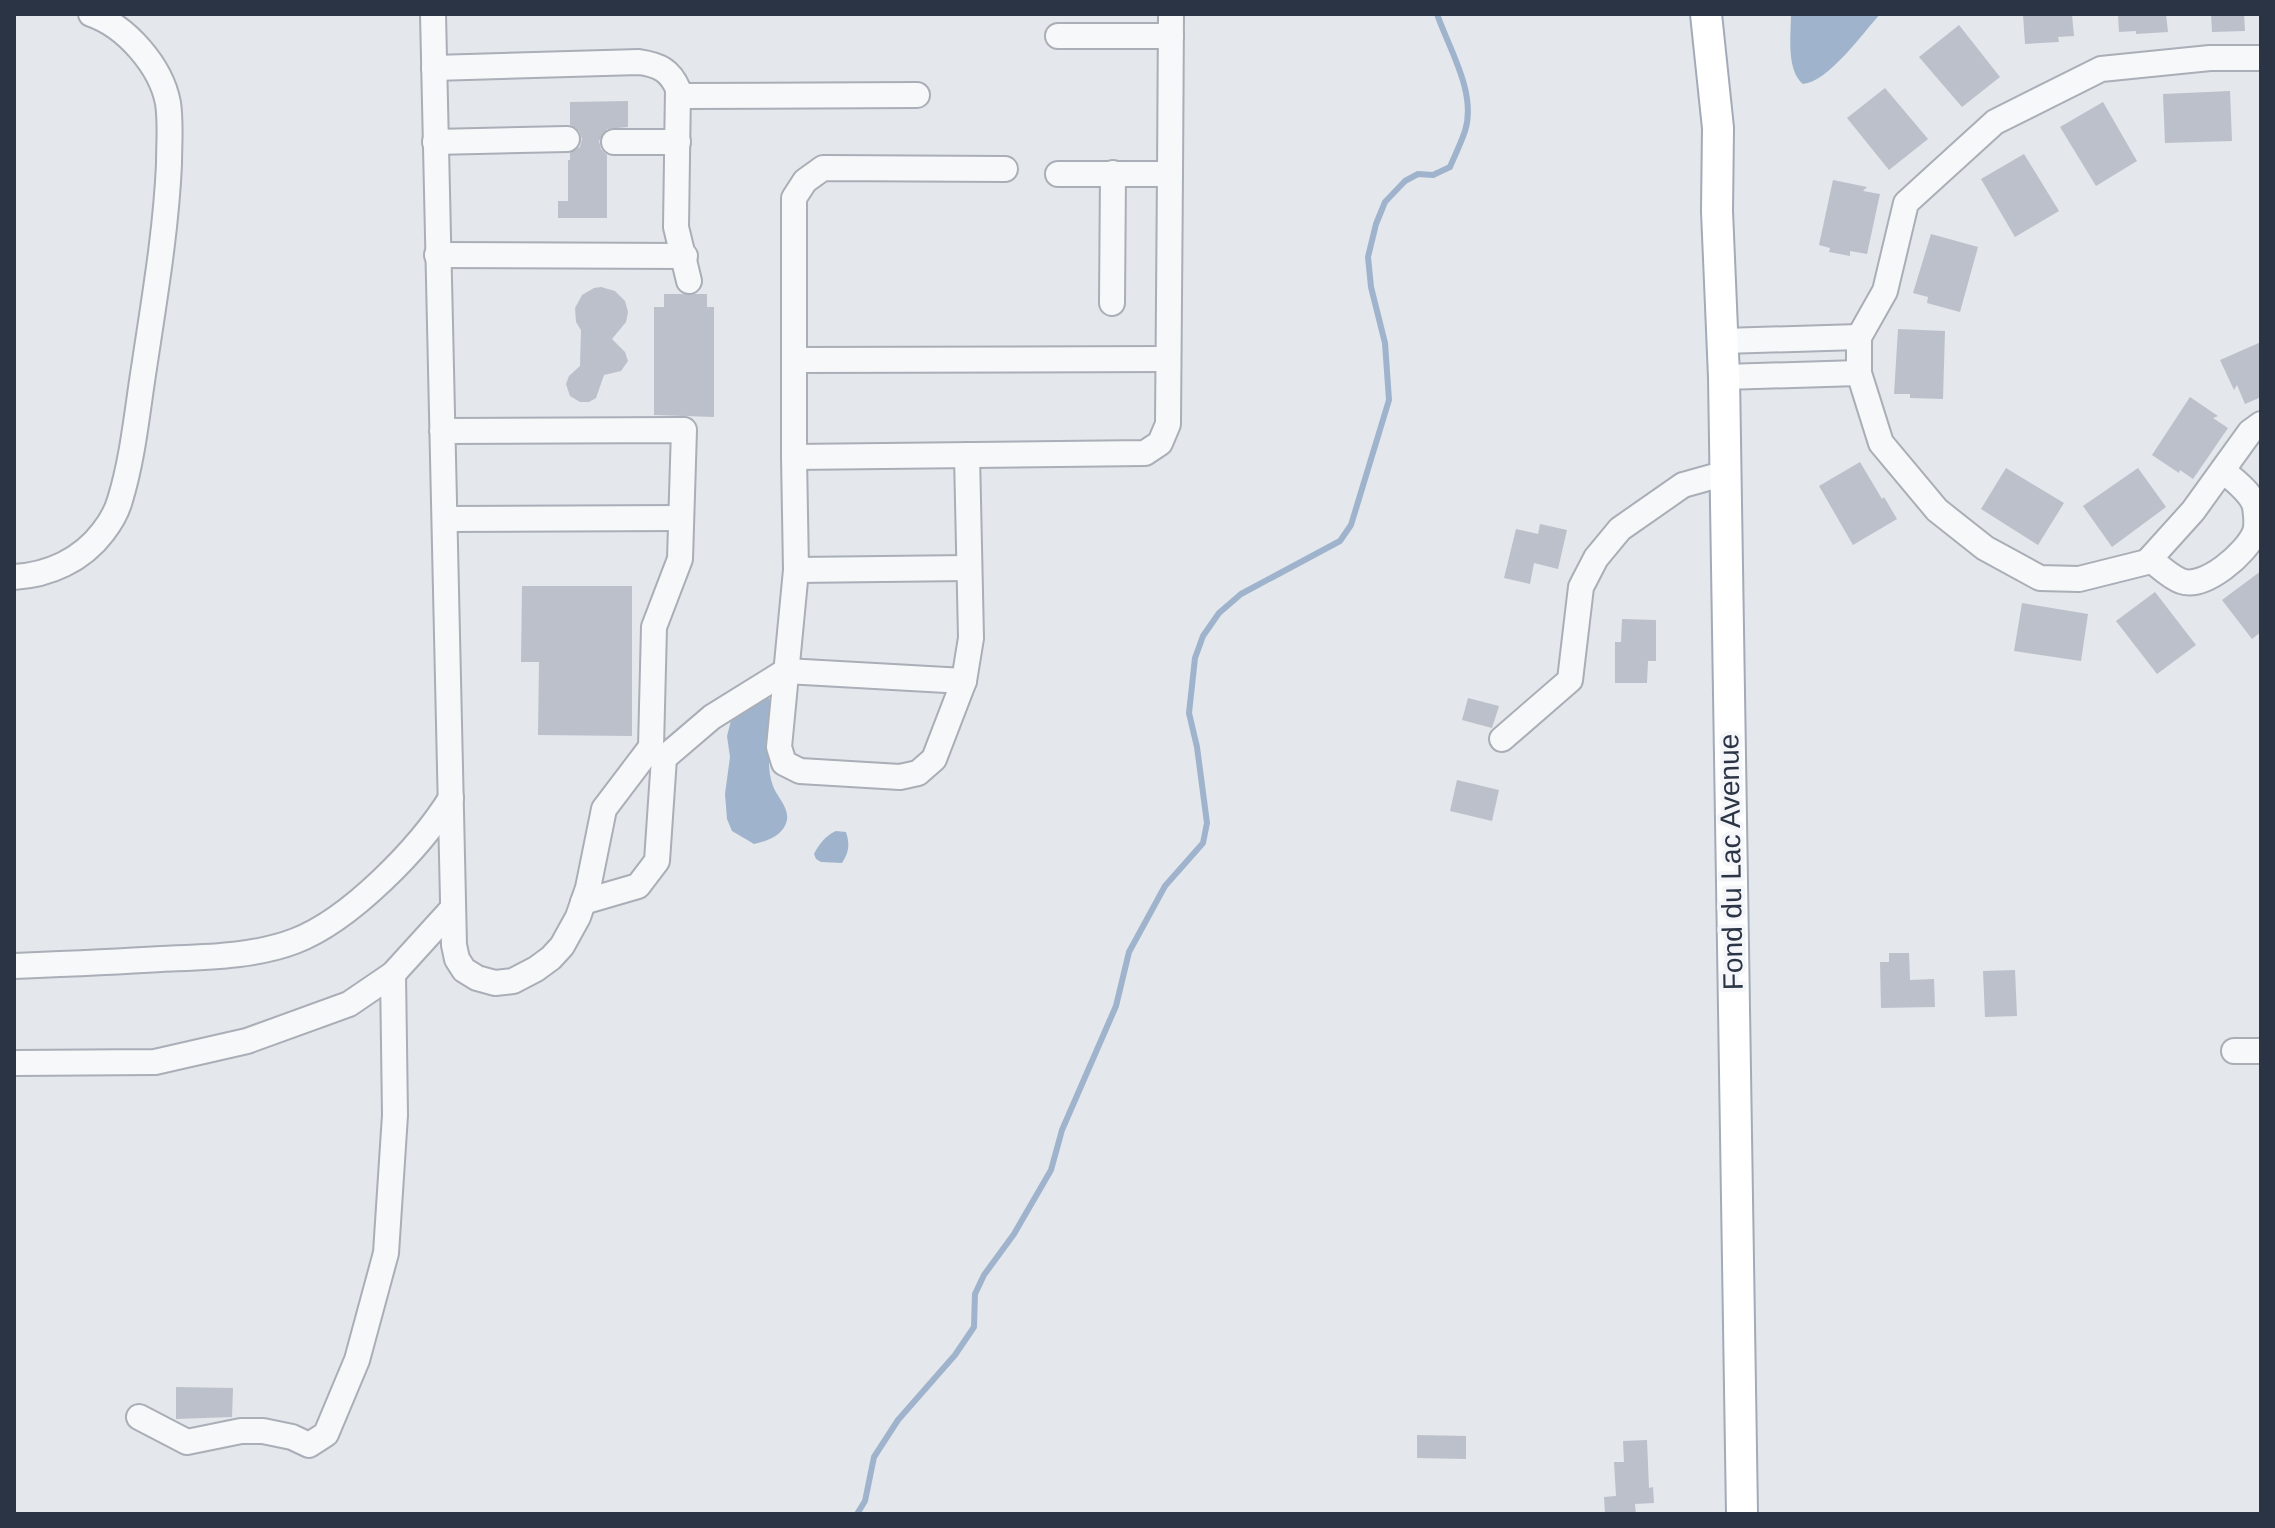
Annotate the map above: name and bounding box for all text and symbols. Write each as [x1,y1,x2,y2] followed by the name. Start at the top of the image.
[1713,734,1749,990] street label: Fond du Lac Avenue

